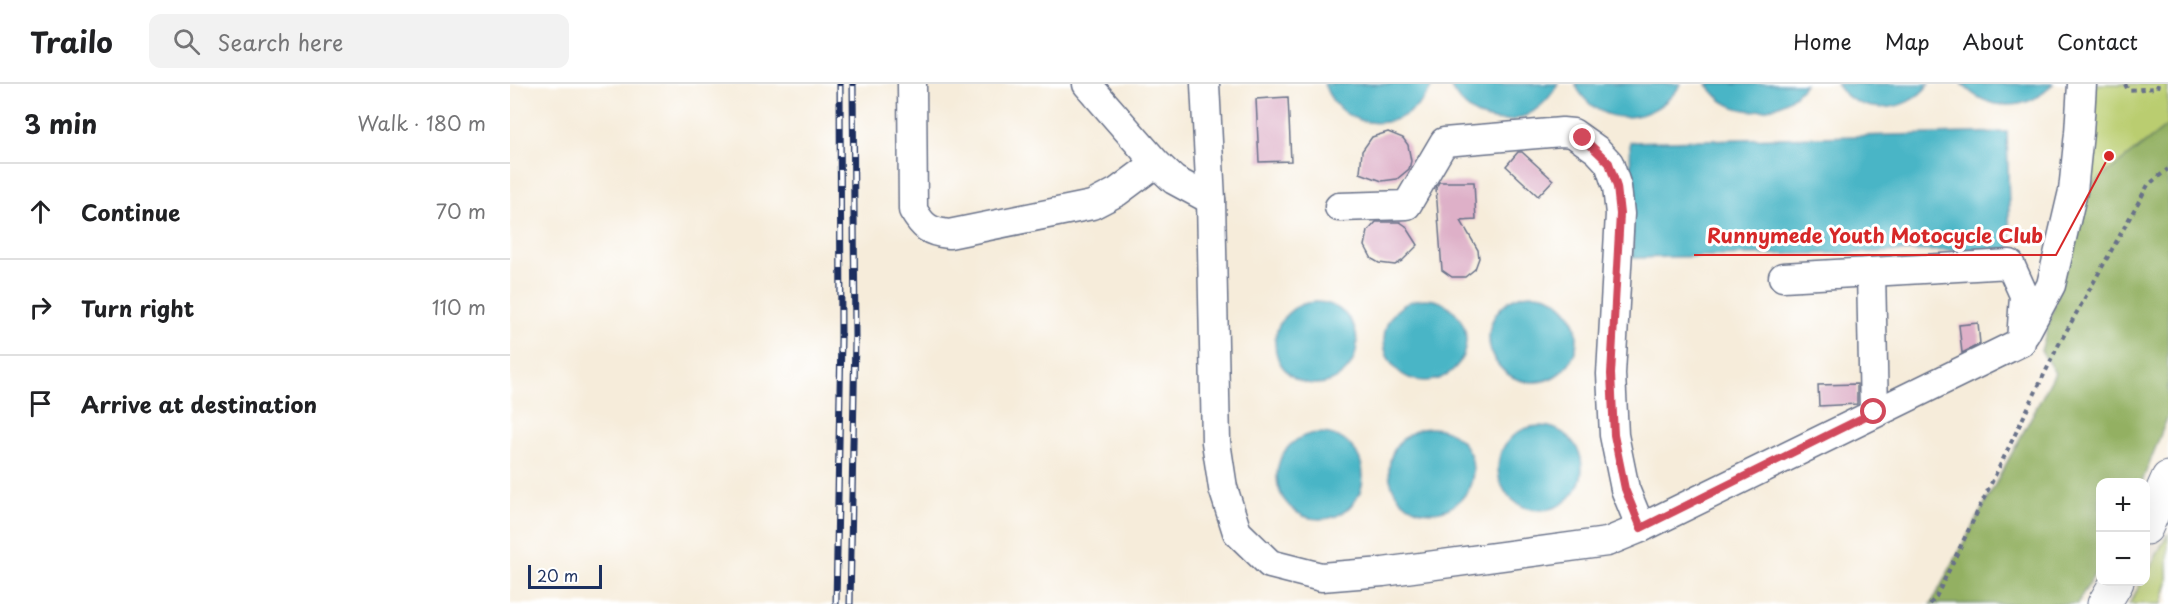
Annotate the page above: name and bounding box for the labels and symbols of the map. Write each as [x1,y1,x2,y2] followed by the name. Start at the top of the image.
[1569,124,1595,150] route end
[1694,217,2056,255] callout: Runnymede Youth Motocycle Club
[1707,220,2043,250] text: Runnymede Youth Motocycle Club
[1860,398,1886,424] route start
[528,562,602,590] scale bar

